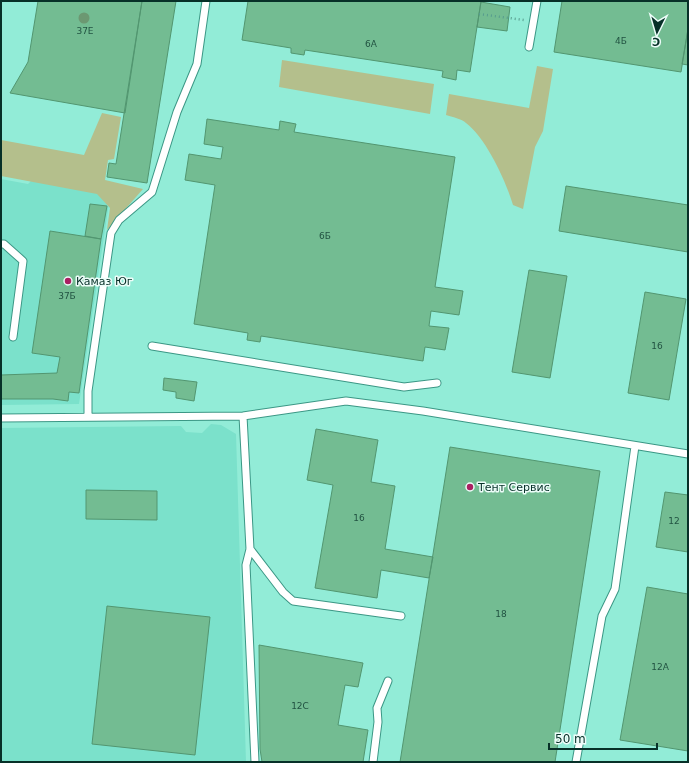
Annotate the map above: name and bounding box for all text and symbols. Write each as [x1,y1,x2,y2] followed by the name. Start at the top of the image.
[637,12,677,52] north arrow
[76,26,94,36] house number: 37Е
[652,35,661,48] text: С
[615,36,627,46] house number: 4Б
[365,39,378,49] house number: 6А
[319,231,331,241] house number: 6Б
[76,275,133,288] place label: Камаз Юг
[63,276,73,286] marker: Камаз Юг
[58,291,76,301] house number: 37Б
[651,341,663,351] house number: 16
[477,481,550,494] place label: Тент Сервис
[465,482,475,492] marker: Тент Сервис
[353,513,365,523] house number: 16
[668,516,680,526] house number: 12
[495,609,507,619] house number: 18
[651,662,670,672] house number: 12А
[291,701,309,711] house number: 12С
[549,725,657,751] scale bar
[555,732,586,746] text: 50 m

